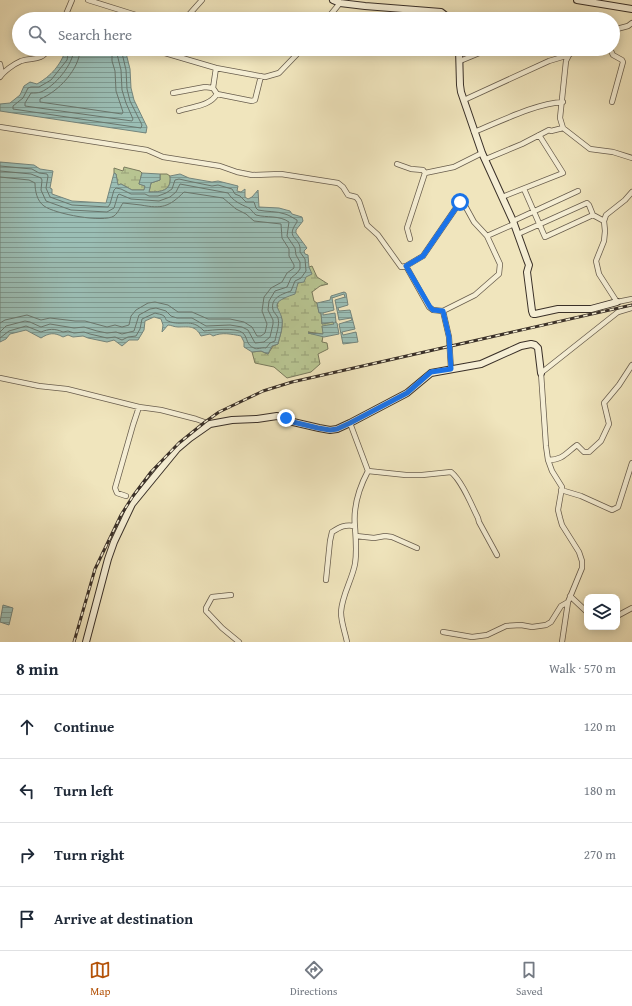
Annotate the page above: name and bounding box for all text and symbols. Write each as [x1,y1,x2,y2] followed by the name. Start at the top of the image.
[12,12,620,56] search box
[26,23,48,45] icon: search
[58,24,132,45] text: Search here
[451,193,469,211] route start
[277,409,295,427] route end
[584,594,620,630] map controls
[584,594,620,630] button: layers
[16,656,58,681] text: 8 min
[549,659,616,678] text: Walk · 570 m
[16,716,38,738] icon: ahead
[54,716,115,737] text: Continue
[584,717,616,736] text: 120 m
[16,780,38,802] icon: left
[54,780,113,801] text: Turn left
[584,781,616,800] text: 180 m
[16,844,38,866] icon: right
[54,844,125,865] text: Turn right
[584,845,616,864] text: 270 m
[16,908,38,930] icon: arrive
[54,908,193,929] text: Arrive at destination
[89,959,111,999] tab: Map
[290,959,337,999] tab: Directions
[516,959,543,999] tab: Saved

